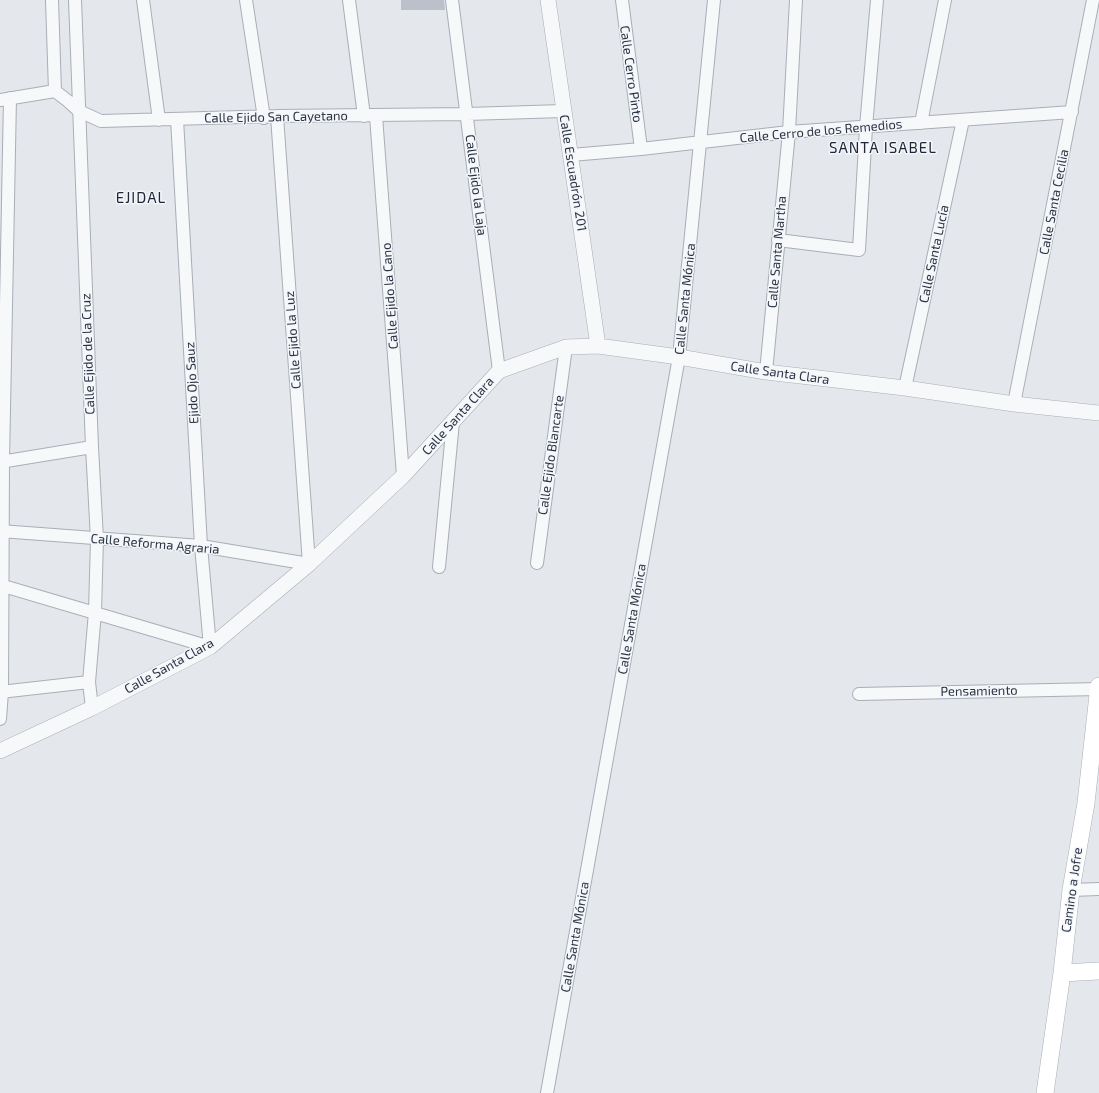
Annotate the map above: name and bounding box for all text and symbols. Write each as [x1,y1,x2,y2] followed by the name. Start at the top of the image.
[616,24,646,124] street label: Calle Cerro Pinto
[204,108,348,126] street label: Calle Ejido San Cayetano
[556,114,590,232] street label: Calle Escuadrón 201
[739,116,903,146] street label: Calle Cerro de los Remedios
[462,134,490,236] street label: Calle Ejido la Laja
[829,139,937,157] district label: SANTA ISABEL
[1036,148,1072,256] street label: Calle Santa Cecilia
[116,189,166,207] district label: EJIDAL
[764,195,790,309] street label: Calle Santa Martha
[916,203,952,305] street label: Calle Santa Lucía
[378,242,402,350] street label: Calle Ejido la Cano
[671,242,699,356] street label: Calle Santa Mónica
[282,290,304,390] street label: Calle Ejido la Luz
[78,293,98,415] street label: Calle Ejido de la Cruz
[182,342,202,424] street label: Ejido Ojo Sauz
[729,358,831,388] street label: Calle Santa Clara
[419,374,497,458] street label: Calle Santa Clara
[535,394,567,516] street label: Calle Ejido Blancarte
[90,531,220,557] street label: Calle Reforma Agraria
[615,562,649,676] street label: Calle Santa Mónica
[122,635,216,697] street label: Calle Santa Clara
[940,683,1018,699] street label: Pensamiento
[1058,846,1086,934] street label: Camino a Jofre
[558,880,592,994] street label: Calle Santa Mónica

